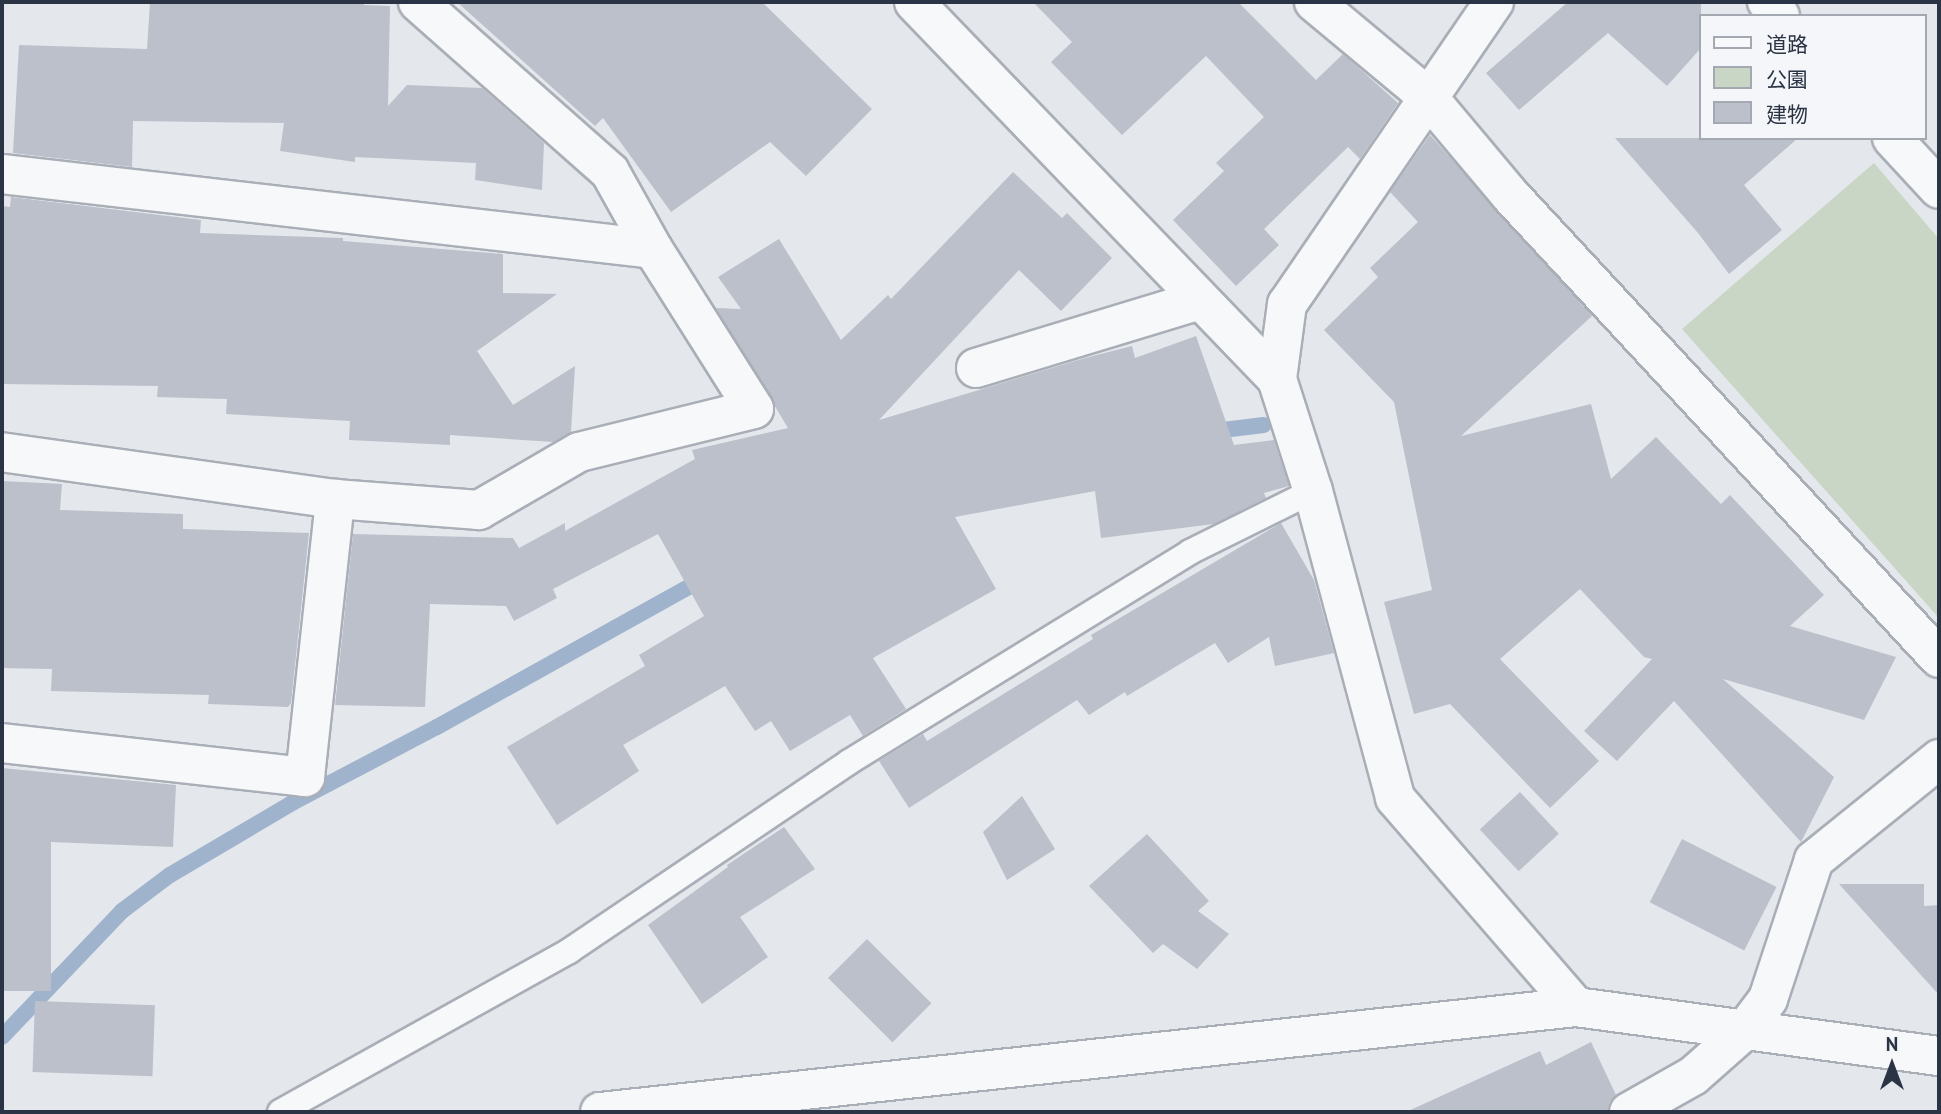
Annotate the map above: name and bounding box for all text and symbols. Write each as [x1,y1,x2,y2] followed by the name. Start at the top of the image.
[1700,14,1927,140] legend
[1766,31,1808,58] text: 道路
[1766,66,1808,93] text: 公園
[1766,101,1808,128] text: 建物
[1857,1030,1927,1100] north arrow
[1886,1032,1898,1056] text: N

